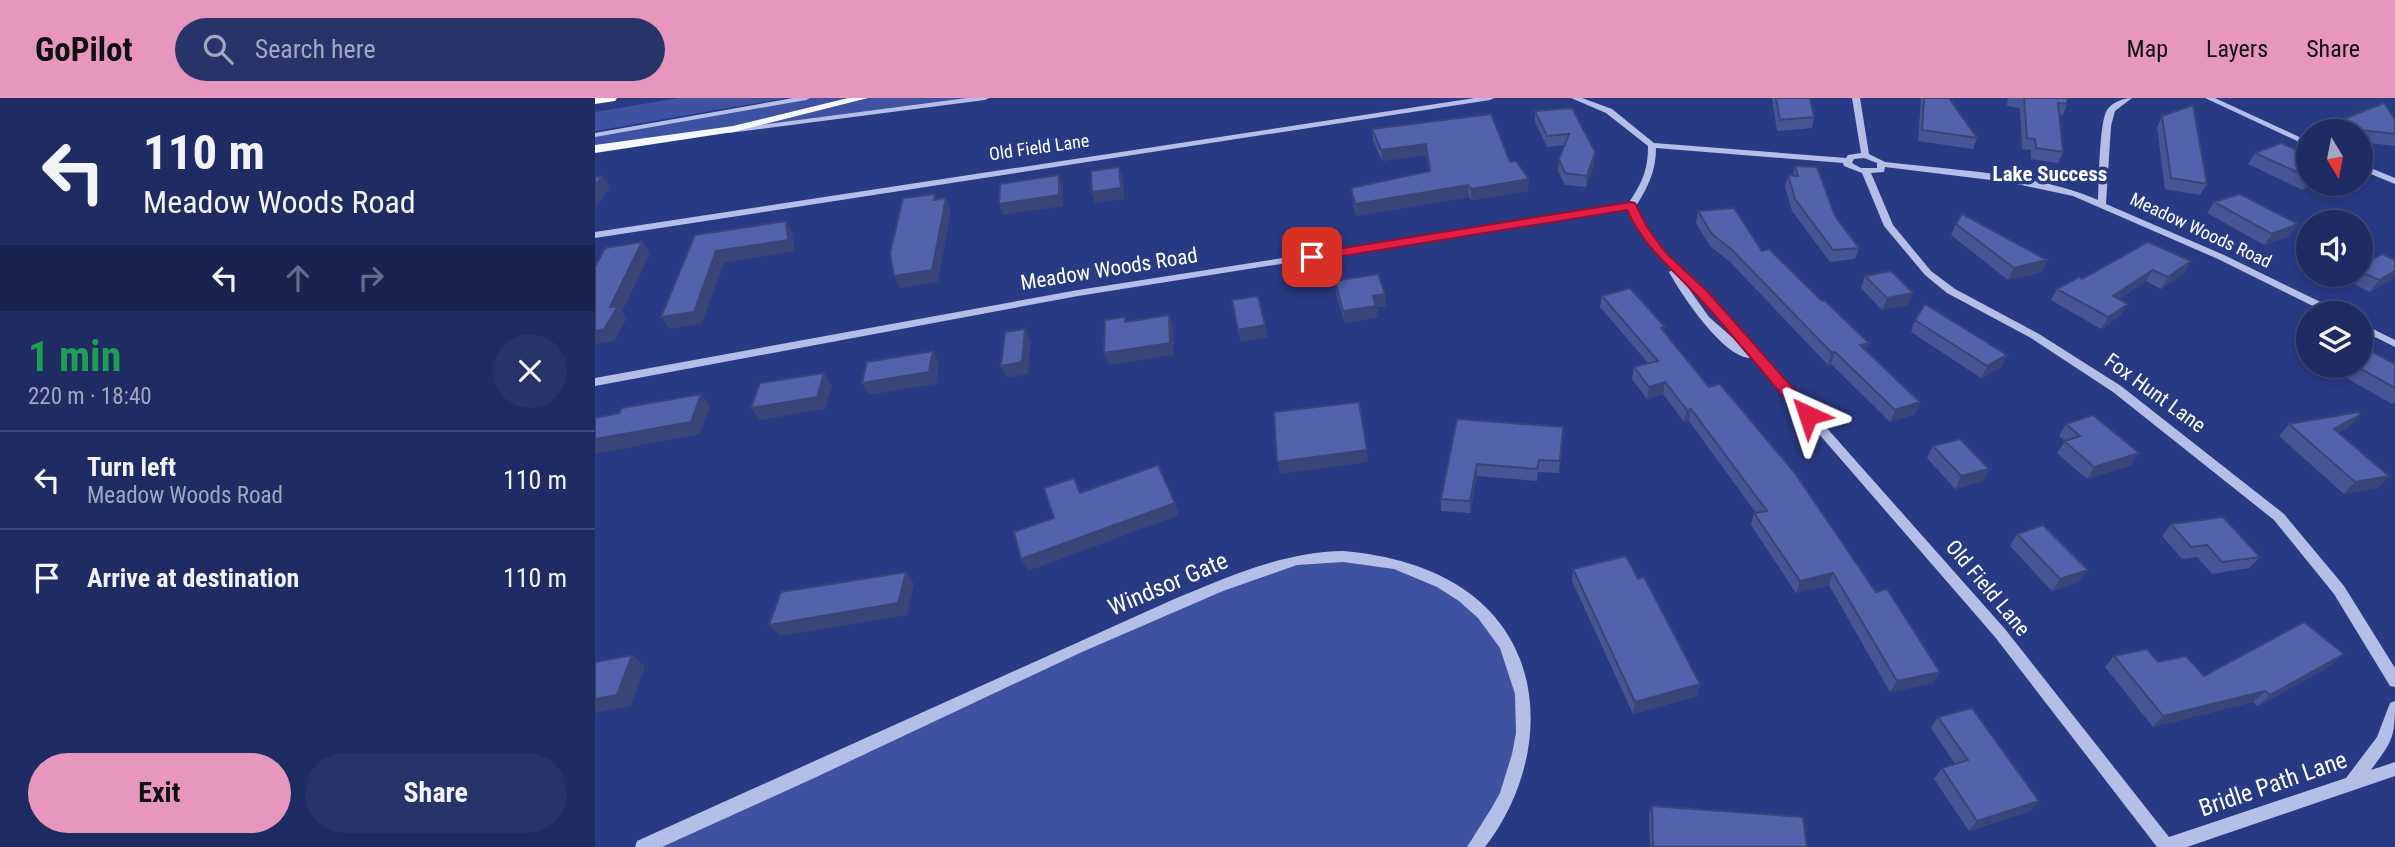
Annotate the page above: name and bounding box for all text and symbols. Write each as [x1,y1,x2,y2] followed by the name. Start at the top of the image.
[175,18,665,81] search box
[35,30,133,69] text: GoPilot
[199,30,237,68] icon: search
[255,34,376,64] text: Search here
[2127,35,2168,63] text: Map
[2206,35,2268,63] text: Layers
[2306,35,2360,63] text: Share
[2296,119,2373,196] north arrow
[2296,119,2373,378] map controls
[143,124,265,181] text: 110 m
[28,126,119,217] icon: left
[988,130,1090,164] street label: Old Field Lane
[1993,162,2107,186] district label: Lake Success
[143,183,416,221] text: Meadow Woods Road
[2127,188,2275,272] street label: Meadow Woods Road
[2296,210,2373,287] button: sound
[1282,227,1342,287] pin
[1293,238,1331,276] icon: arrive
[1019,243,1199,295] street label: Meadow Woods Road
[206,259,244,297] icon: left
[279,259,317,297] icon: ahead
[352,259,390,297] icon: right
[2296,301,2373,378] button: layers
[28,332,121,381] text: 1 min
[493,334,567,408] button: close
[2100,348,2210,438] street label: Fox Hunt Lane
[1771,378,1845,452] position arrow
[28,383,152,410] text: 220 m · 18:40
[87,452,176,482] text: Turn left
[28,461,66,499] icon: left
[503,465,567,495] text: 110 m
[87,482,283,509] text: Meadow Woods Road
[1941,535,2035,641] street label: Old Field Lane
[1104,546,1232,622] street label: Windsor Gate
[28,559,66,597] icon: arrive
[87,563,299,593] text: Arrive at destination
[503,563,567,593] text: 110 m
[2195,746,2351,822] street label: Bridle Path Lane
[28,753,291,833] button: Exit
[305,753,567,833] button: Share

